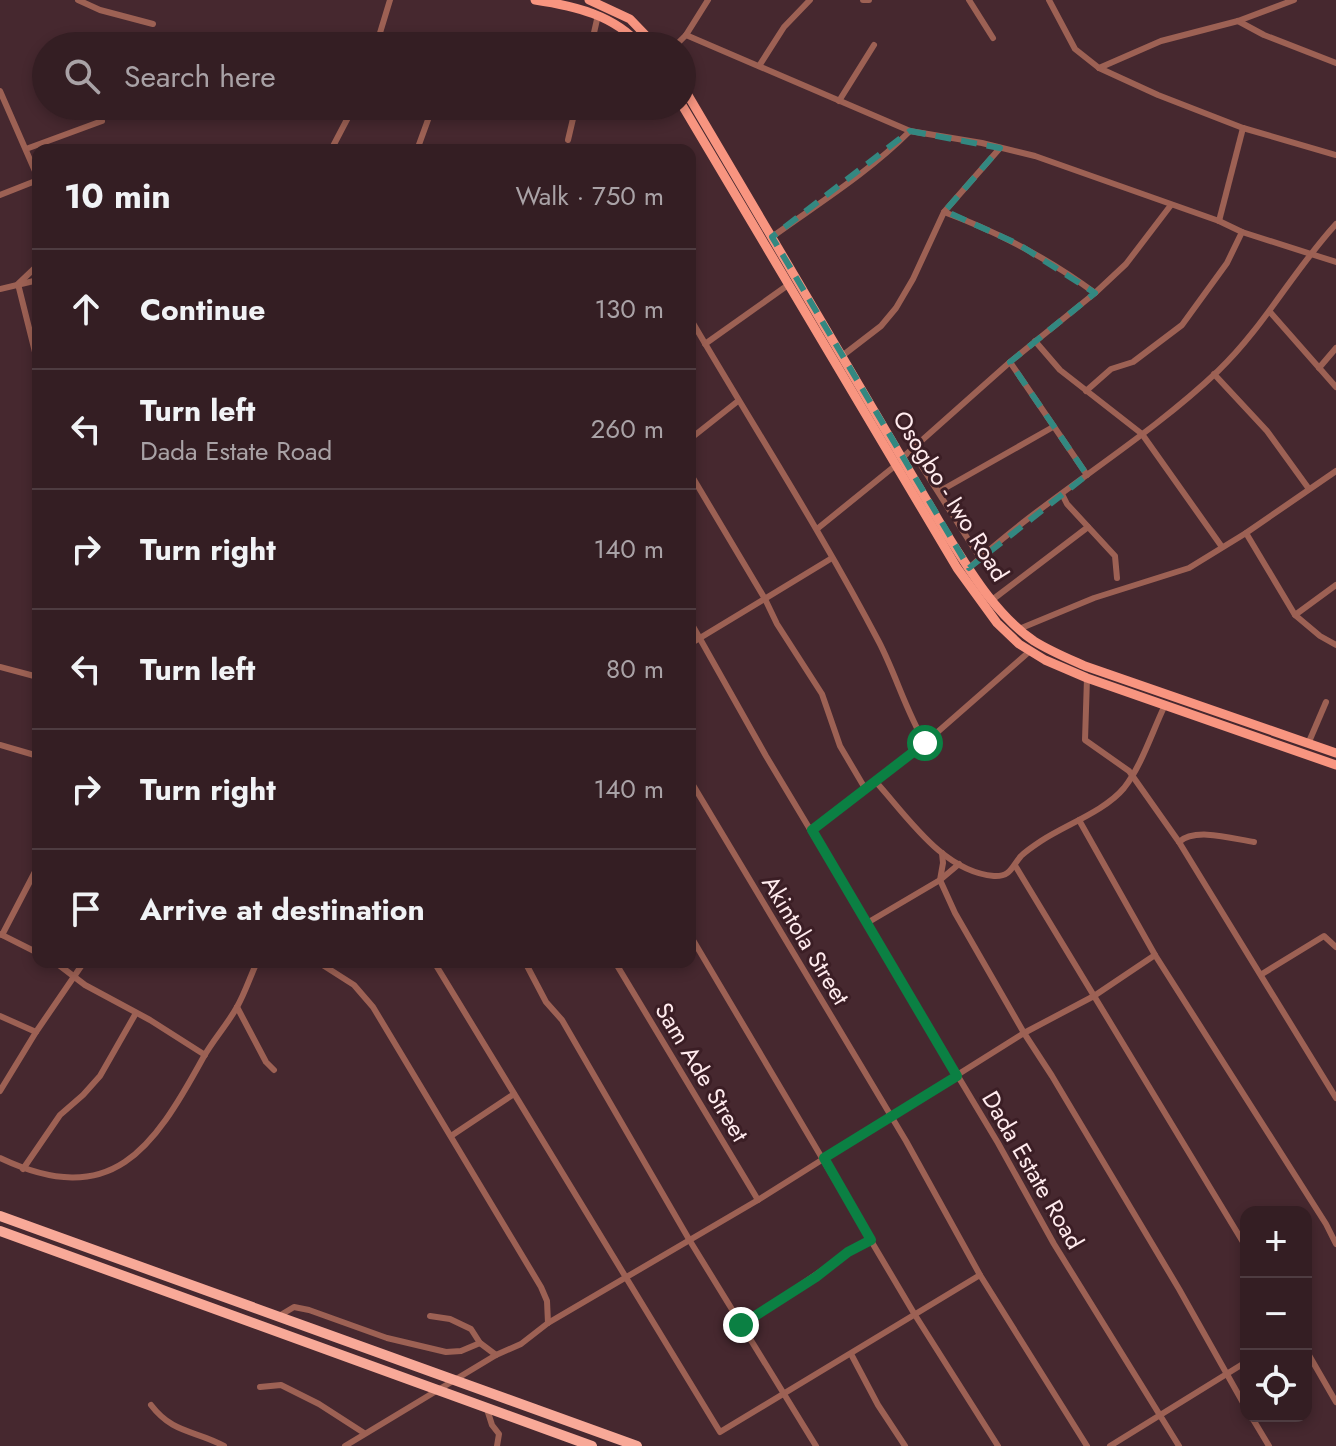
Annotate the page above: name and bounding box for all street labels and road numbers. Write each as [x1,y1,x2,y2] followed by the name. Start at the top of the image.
[884,404,1018,588] street label: Osogbo - Iwo Road
[753,869,859,1012] street label: Akintola Street
[647,996,758,1148] street label: Sam Ade Street
[973,1084,1093,1256] street label: Dada Estate Road

